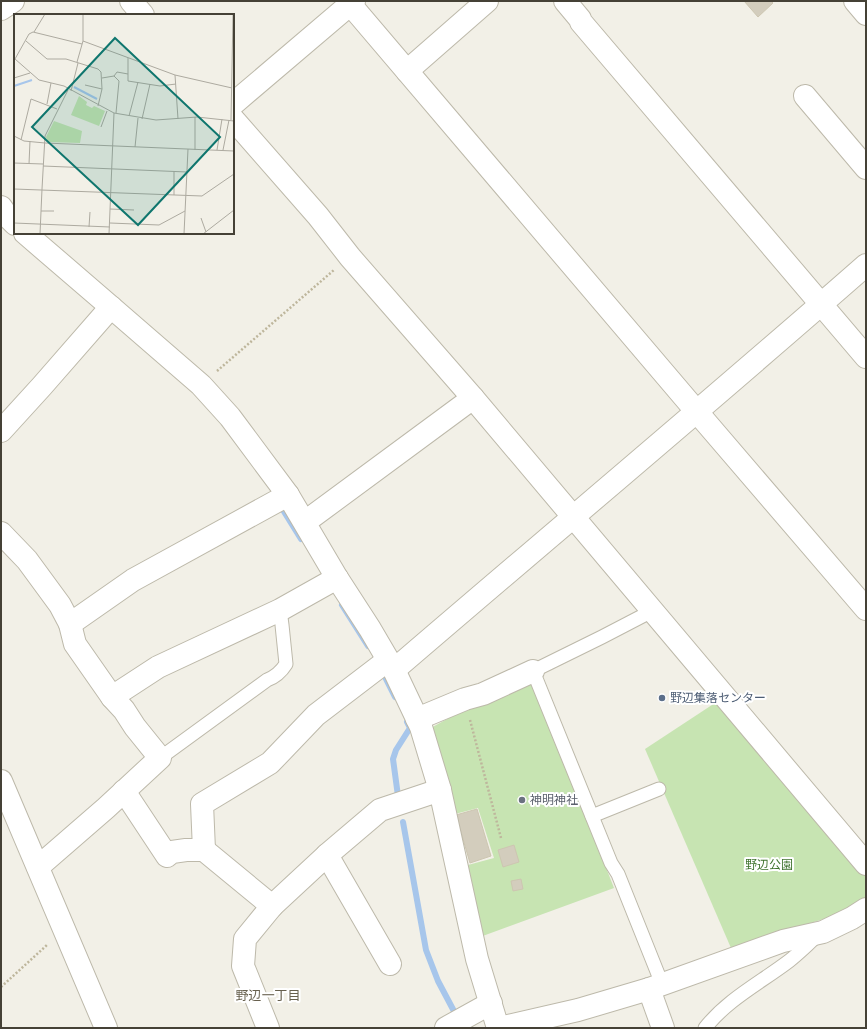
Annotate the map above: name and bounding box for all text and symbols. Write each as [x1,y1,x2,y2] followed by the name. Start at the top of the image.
[14,14,234,234] inset map
[670,691,766,705] place label: 野辺集落センター
[657,693,667,703] marker: 野辺集落センター
[530,793,578,807] place label: 神明神社
[517,795,527,805] marker: 神明神社
[745,858,793,872] park label: 野辺公園
[235,988,301,1003] district label: 野辺一丁目

